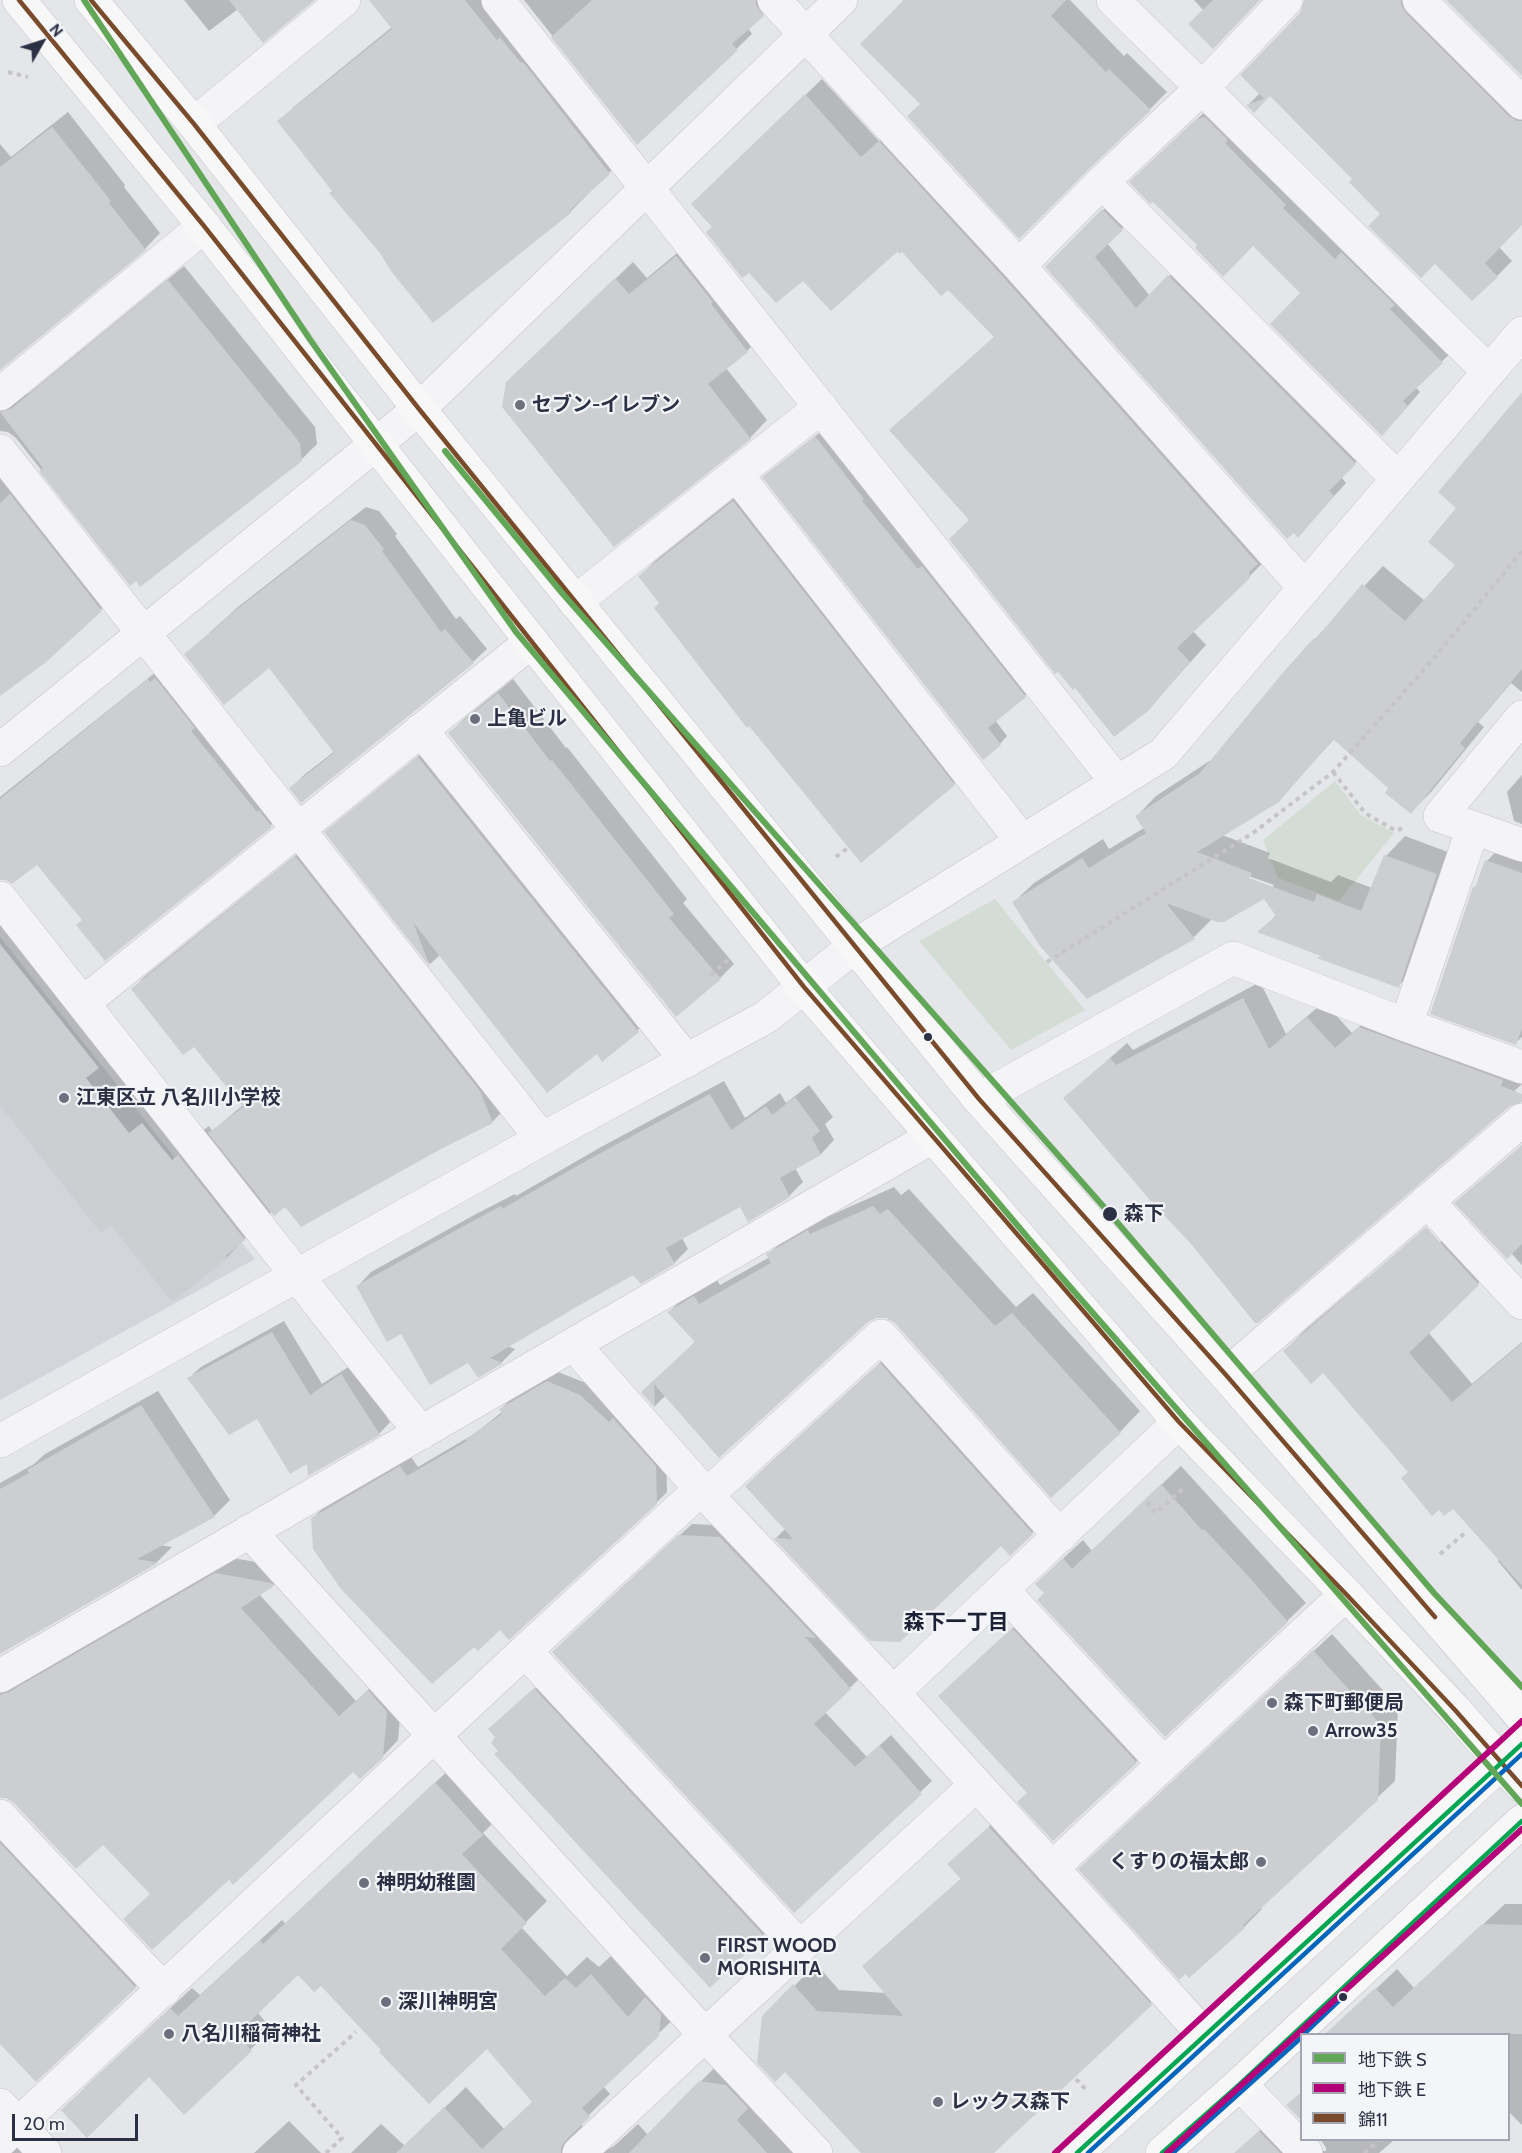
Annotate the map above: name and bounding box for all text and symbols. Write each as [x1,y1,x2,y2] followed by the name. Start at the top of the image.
[12,12,72,72] north arrow
[45,20,67,41] text: N
[532,393,680,417] place label: セブン-イレブン
[513,398,527,412] marker: セブン-イレブン
[487,707,567,731] place label: 上亀ビル
[468,712,482,726] marker: 上亀ビル
[922,1031,934,1043] unlabelled marker
[76,1086,280,1110] place label: 江東区立 八名川小学校
[57,1091,71,1105] marker: 江東区立 八名川小学校
[1124,1202,1164,1226] place label: 森下
[1101,1205,1119,1223] marker: 森下
[904,1610,1008,1636] district label: 森下一丁目
[1284,1691,1404,1715] place label: 森下町郵便局
[1265,1696,1279,1710] marker: 森下町郵便局
[1325,1719,1398,1743] place label: Arrow35
[1306,1724,1320,1738] marker: Arrow35
[1109,1850,1249,1874] place label: くすりの福太郎
[1254,1855,1268,1869] marker: くすりの福太郎
[376,1871,476,1895] place label: 神明幼稚園
[357,1876,371,1890] marker: 神明幼稚園
[717,1934,837,1981] place label: FIRST WOOD MORISHITA
[698,1951,712,1965] marker: FIRST WOOD MORISHITA
[398,1990,498,2014] place label: 深川神明宮
[1337,1991,1349,2003] unlabelled marker
[379,1995,393,2009] marker: 深川神明宮
[181,2022,321,2046] place label: 八名川稲荷神社
[162,2027,176,2041] marker: 八名川稲荷神社
[1300,2033,1510,2141] legend
[1358,2049,1427,2071] text: 地下鉄 S
[1358,2079,1426,2101] text: 地下鉄 E
[950,2090,1070,2114] place label: レックス森下
[931,2095,945,2109] marker: レックス森下
[15,2102,141,2140] scale bar
[1358,2109,1388,2131] text: 錦11
[23,2113,65,2135] text: 20 m

